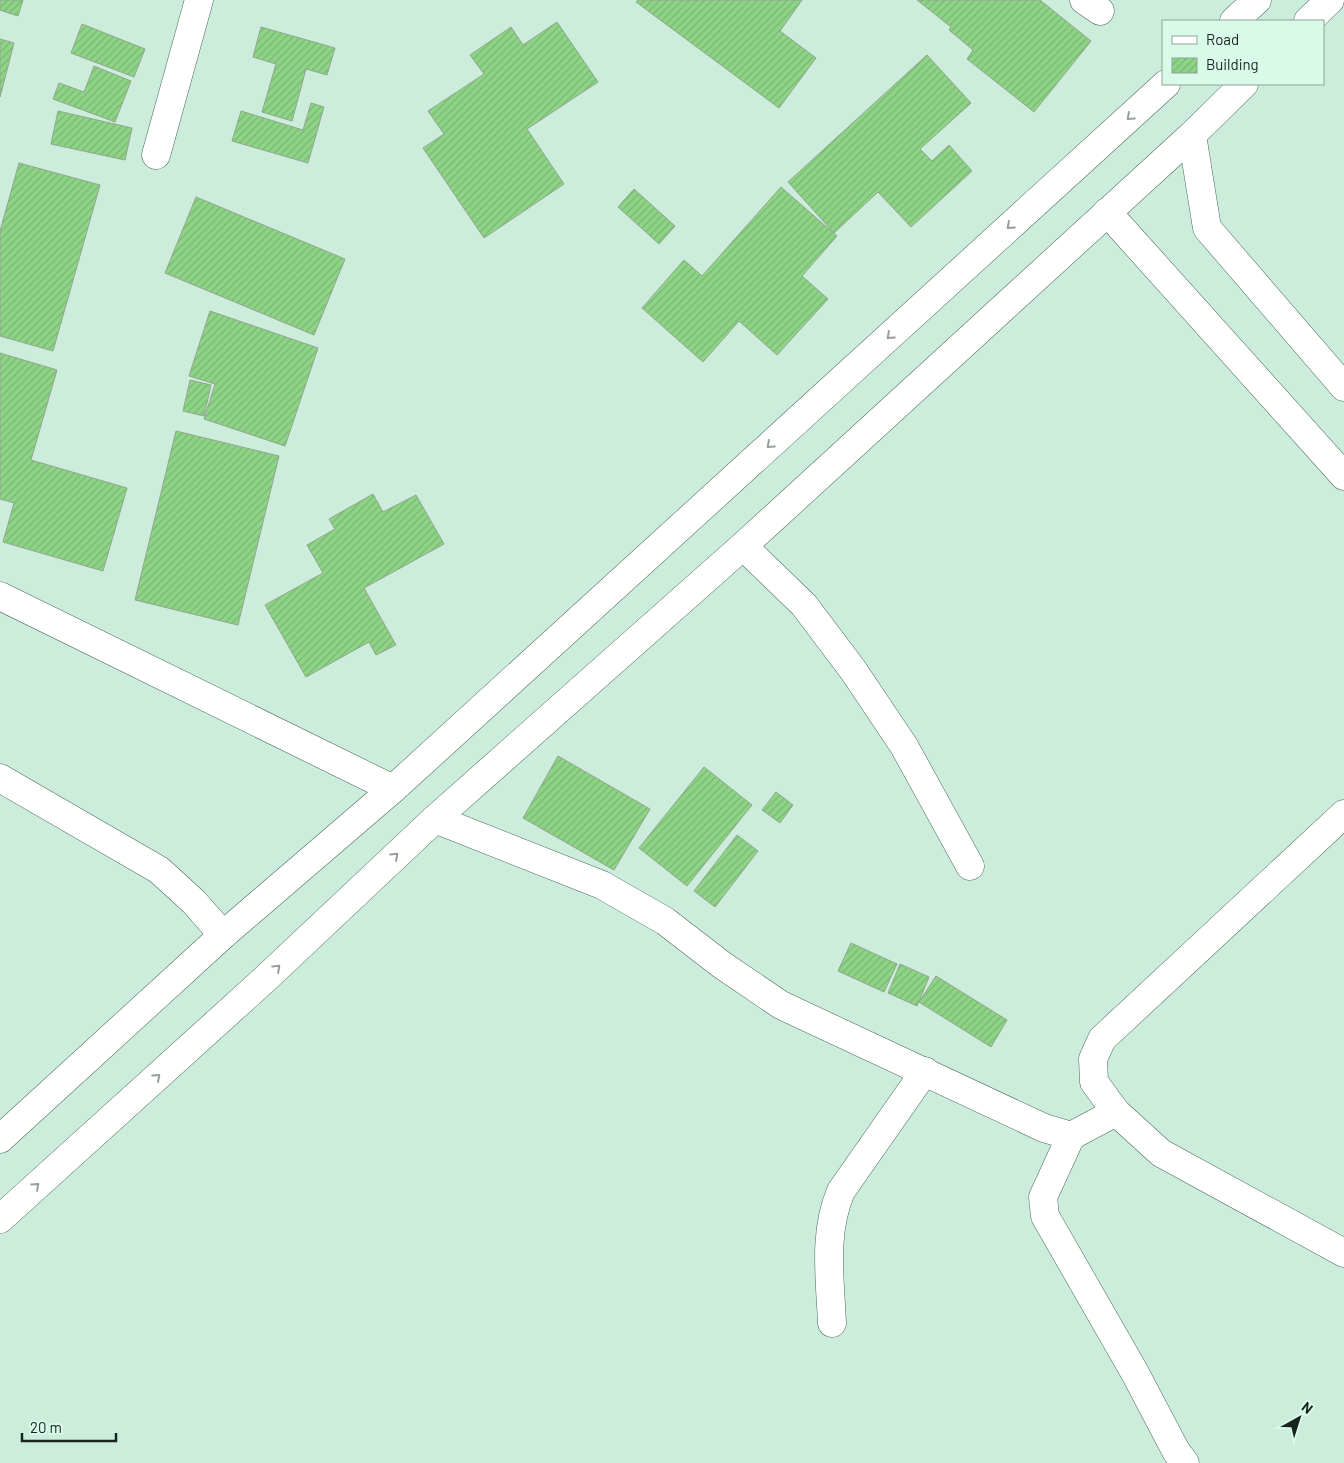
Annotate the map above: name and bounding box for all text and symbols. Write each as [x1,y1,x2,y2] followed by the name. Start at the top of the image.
[1162,20,1324,85] legend
[1206,30,1239,48] text: Road
[1206,55,1259,73] text: Building
[1126,111,1135,120] one-way arrow
[1006,220,1015,229] one-way arrow
[886,330,895,339] one-way arrow
[766,439,775,448] one-way arrow
[390,853,399,862] one-way arrow
[271,965,280,974] one-way arrow
[151,1074,160,1083] one-way arrow
[31,1183,40,1192] one-way arrow
[1274,1393,1324,1443] north arrow
[1299,1398,1316,1417] text: N
[22,1410,116,1442] scale bar
[30,1418,62,1436] text: 20 m

